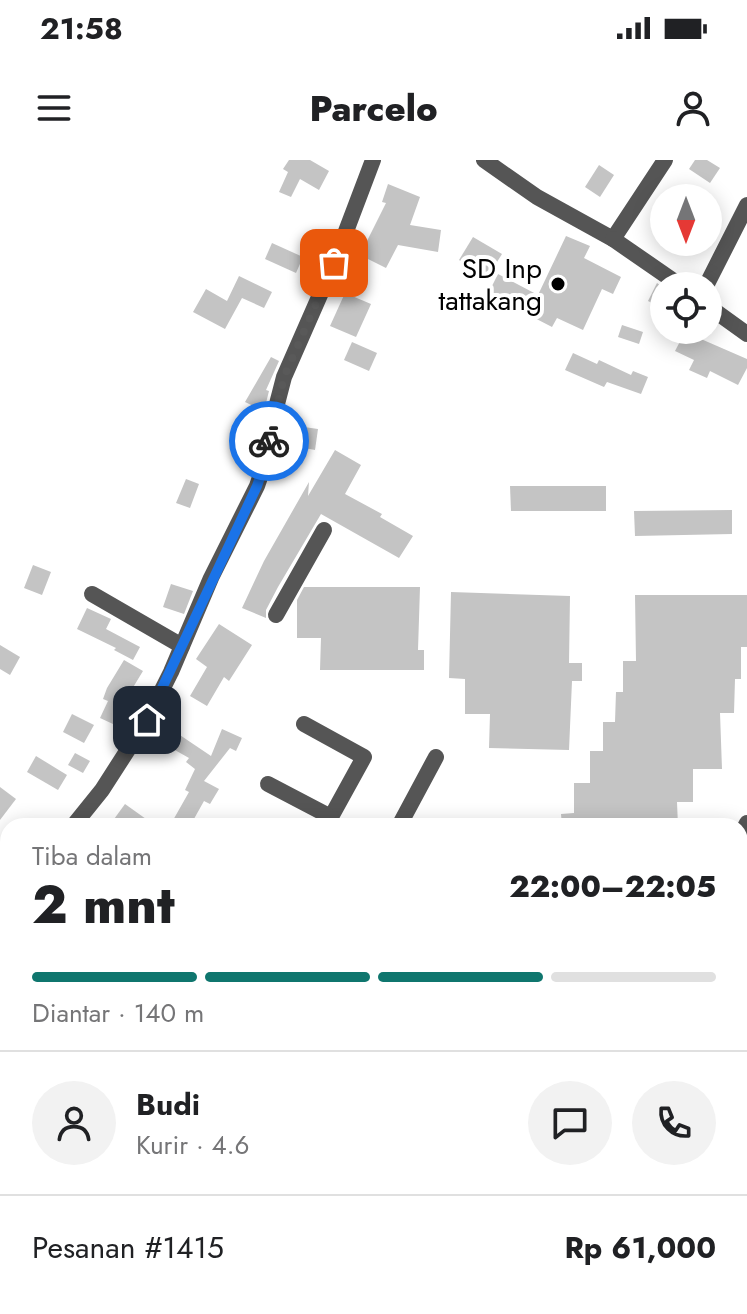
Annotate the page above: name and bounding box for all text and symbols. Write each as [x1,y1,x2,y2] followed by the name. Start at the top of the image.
[40,7,123,50] text: 21:58
[309,82,438,134] text: Parcelo
[32,86,76,130] icon: menu
[671,86,715,130] icon: person
[650,184,722,256] north arrow
[650,184,722,344] map controls
[300,229,368,297] pin
[312,241,356,285] icon: bag
[438,248,542,321] place label: SD Inp tattakang
[650,272,722,344] button: locate
[549,275,567,293] marker: SD Inp tattakang
[229,401,309,481] courier
[247,419,291,463] icon: bike
[113,686,181,754] pin
[125,698,169,742] icon: home
[32,837,152,875] text: Tiba dalam
[509,865,716,908] text: 22:00–22:05
[32,867,175,943] text: 2 mnt
[32,994,204,1032] text: Diantar · 140 m
[32,1081,116,1165] button: person
[528,1081,612,1165] button: chat
[632,1081,716,1165] button: phone
[136,1083,200,1126] text: Budi
[136,1126,250,1164] text: Kurir · 4.6
[32,1226,224,1269] text: Pesanan #1415
[564,1226,716,1269] text: Rp 61,000

